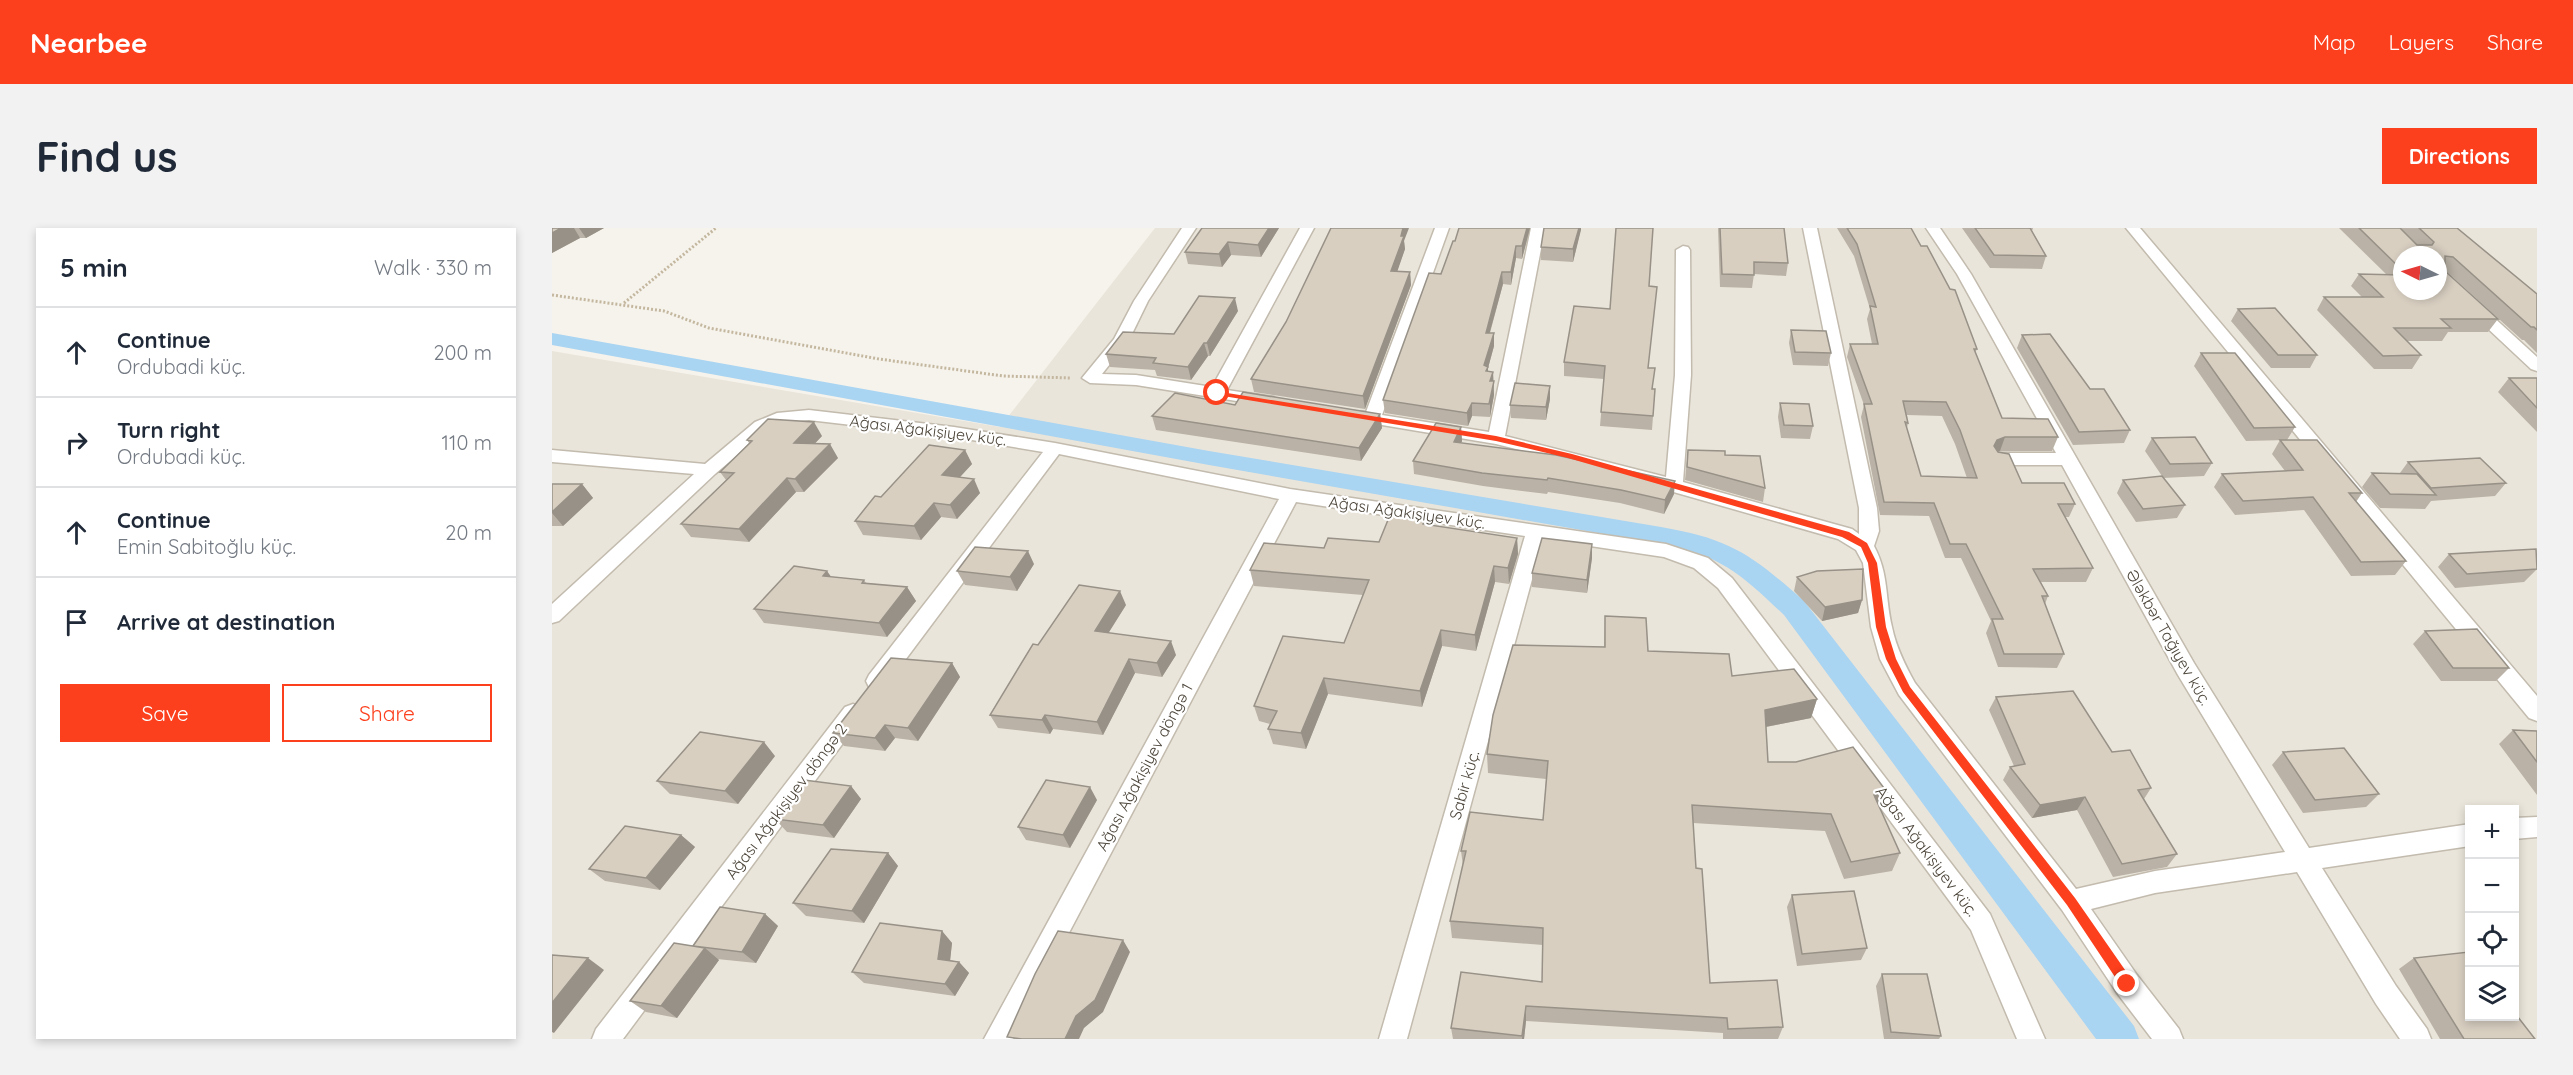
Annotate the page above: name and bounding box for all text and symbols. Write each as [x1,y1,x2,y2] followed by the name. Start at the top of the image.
[30,25,148,60] text: Nearbee
[2313,29,2356,55] text: Map
[2389,29,2454,55] text: Layers
[2487,29,2543,55] text: Share
[2382,128,2537,184] button: Directions
[36,130,178,183] text: Find us
[2393,246,2447,300] north arrow
[60,251,128,284] text: 5 min
[374,255,492,280] text: Walk · 330 m
[117,326,211,354] text: Continue
[60,336,93,369] icon: ahead
[433,340,492,365] text: 200 m
[117,354,245,379] text: Ordubadi küç.
[1203,379,1229,405] route start
[848,410,1008,450] street label: Ağası Ağakişiyev küç.
[117,416,221,444] text: Turn right
[60,426,93,459] icon: right
[442,430,492,455] text: 110 m
[117,444,245,469] text: Ordubadi küç.
[1327,491,1487,533] street label: Ağası Ağakişiyev küç.
[117,506,211,534] text: Continue
[60,516,93,549] icon: ahead
[445,520,492,545] text: 20 m
[117,534,296,559] text: Emin Sabitoğlu küç.
[2122,566,2216,708] street label: Ələkbər Tağıyev küç.
[60,606,93,639] icon: arrive
[117,608,335,636] text: Arrive at destination
[1091,680,1197,854] street label: Ağası Ağakişiyev döngə 1
[60,684,270,742] button: Save
[282,684,492,742] button: Share
[721,719,851,883] street label: Ağası Ağakişiyev döngə 2
[1445,748,1483,822] street label: Sabir küç.
[1872,782,1983,920] street label: Ağası Ağakişiyev küç.
[2465,805,2519,1021] map controls
[2465,805,2519,859] button: +
[2465,859,2519,913] button: −
[2465,913,2519,967] button: locate
[2465,967,2519,1021] button: layers
[2113,970,2139,996] route end

